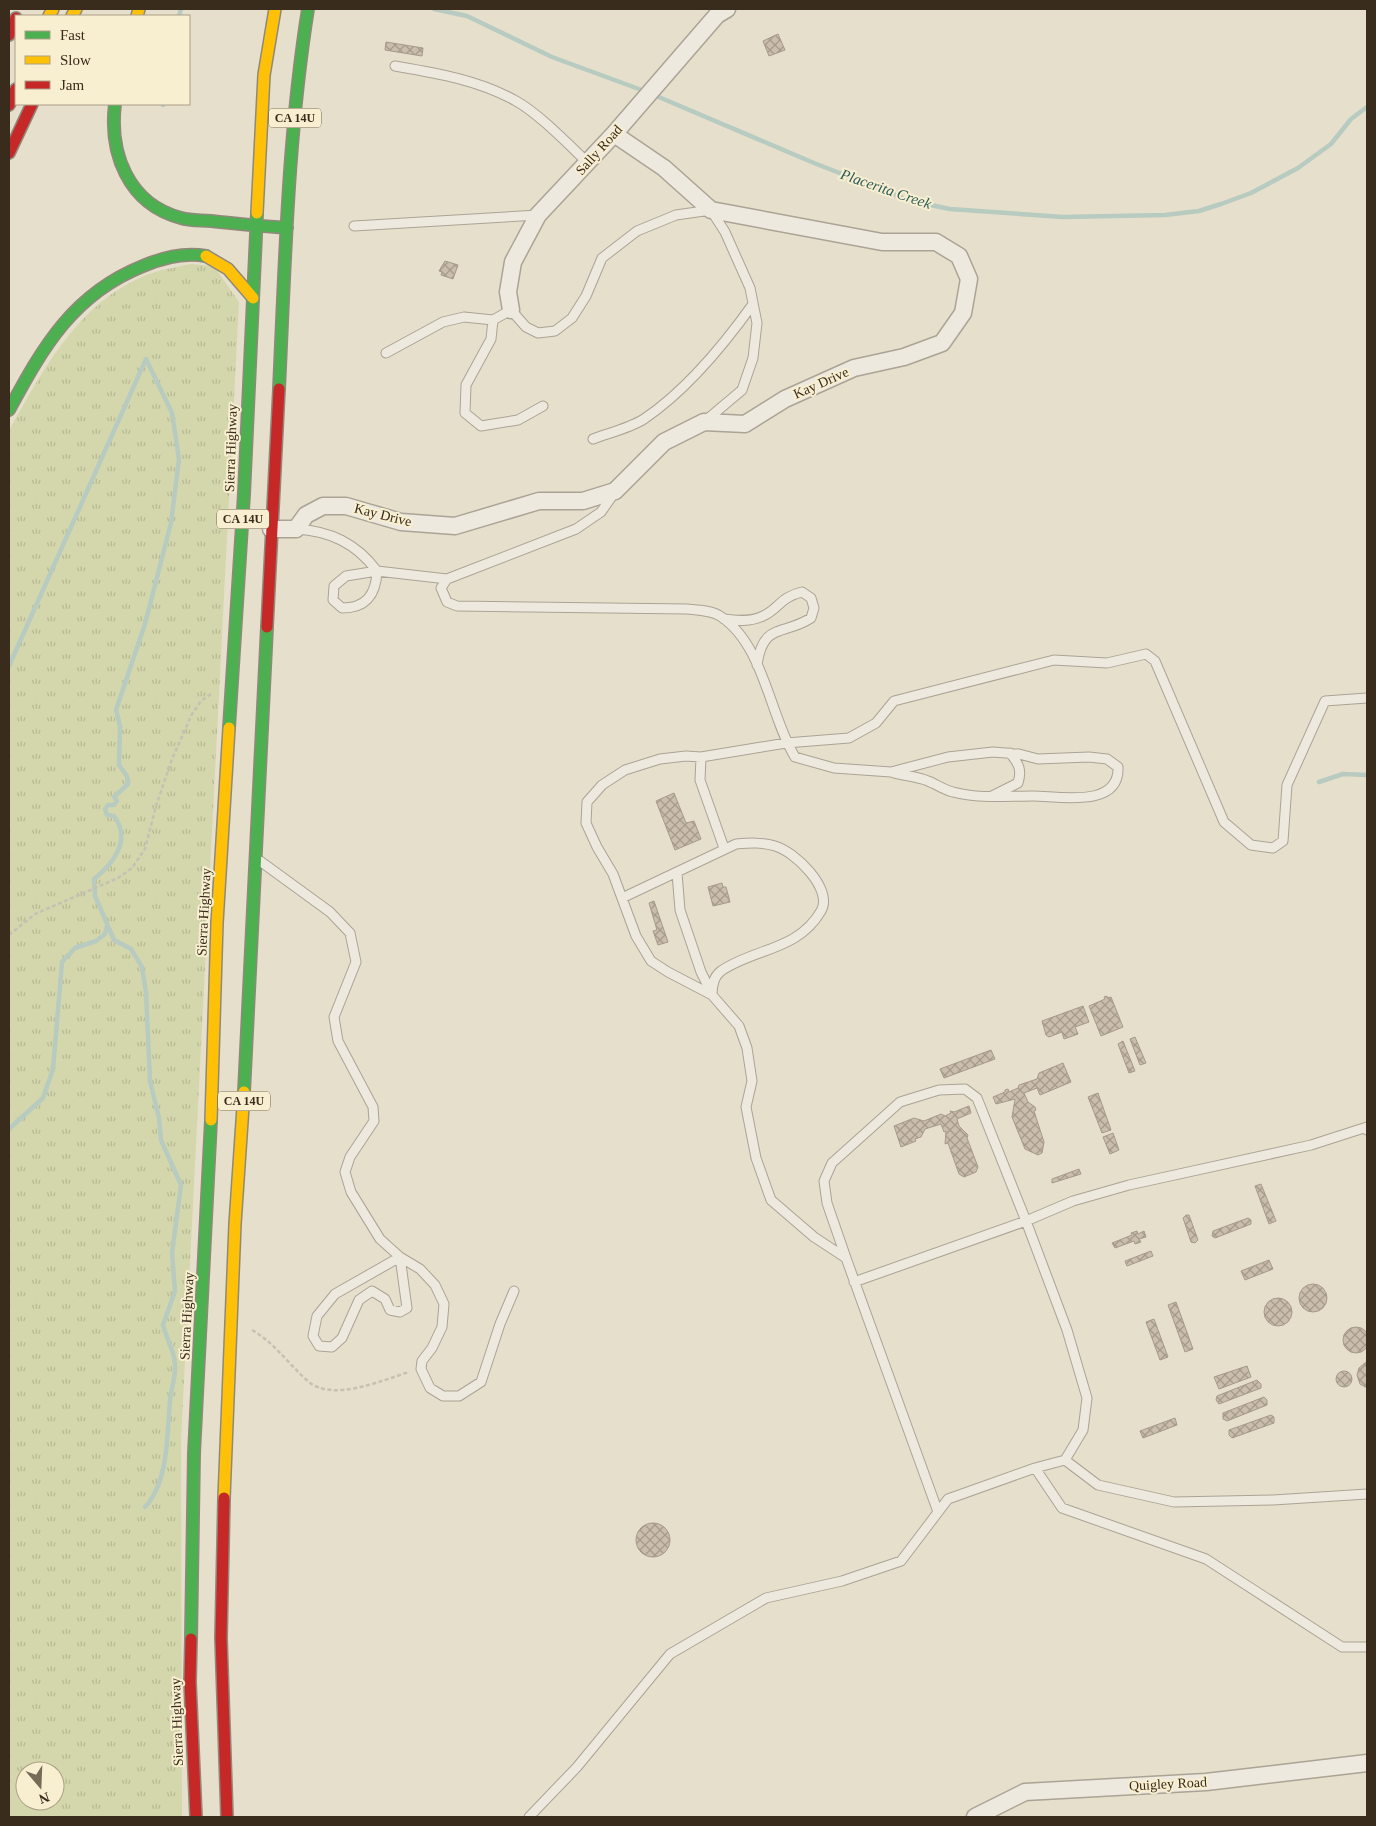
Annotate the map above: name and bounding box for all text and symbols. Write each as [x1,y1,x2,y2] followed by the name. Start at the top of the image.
[15,15,190,105] legend
[60,27,86,43] text: Fast
[60,52,91,68] text: Slow
[60,77,84,93] text: Jam
[269,109,321,128] road number: CA 14U
[573,122,625,178] street label: Sally Road
[838,166,934,212] water label: Placerita Creek
[791,364,851,402] street label: Kay Drive
[222,404,240,492] street label: Sierra Highway
[353,501,413,529] street label: Kay Drive
[217,509,269,528] road number: CA 14U
[194,868,214,956] street label: Sierra Highway
[218,1092,270,1110] road number: CA 14U
[177,1272,197,1360] street label: Sierra Highway
[168,1678,186,1766] street label: Sierra Highway
[15,1761,65,1811] north arrow
[1129,1774,1207,1794] street label: Quigley Road
[37,1789,51,1807] text: N

